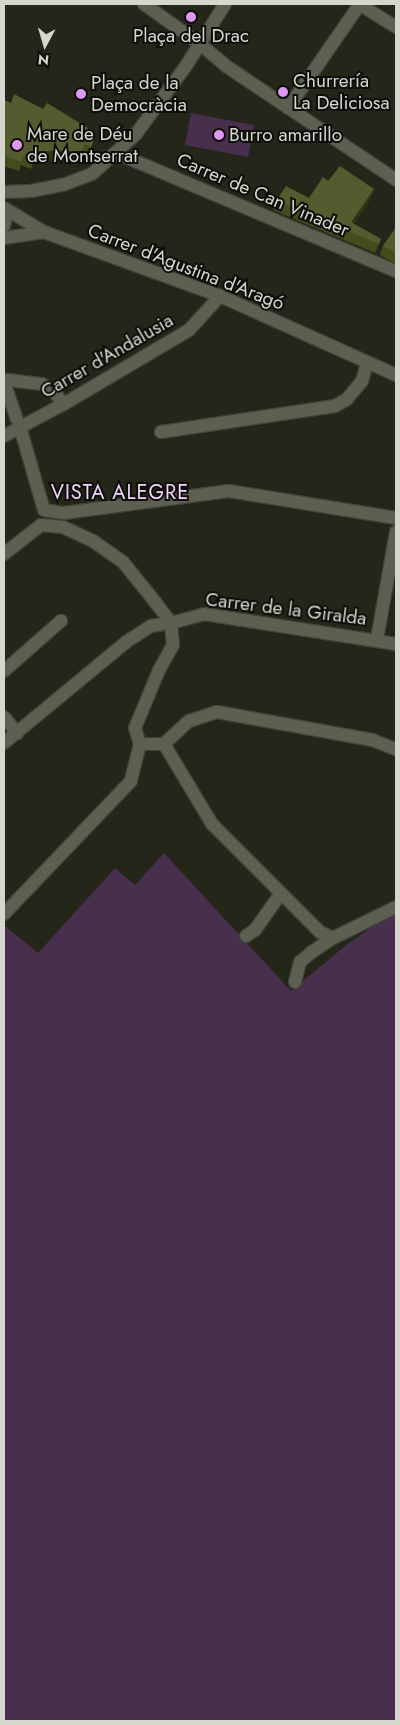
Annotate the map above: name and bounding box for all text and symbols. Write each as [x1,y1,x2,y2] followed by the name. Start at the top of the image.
[185,11,197,23] marker: Plaça del Drac
[20,20,70,70] north arrow
[133,25,249,47] place label: Plaça del Drac
[37,49,50,70] text: N
[293,70,390,114] place label: Churrería La Deliciosa
[91,72,187,116] place label: Plaça de la Democràcia
[277,86,289,98] marker: Churrería La Deliciosa
[75,88,87,100] marker: Plaça de la Democràcia
[27,123,138,167] place label: Mare de Déu de Montserrat
[229,124,342,146] place label: Burro amarillo
[213,129,225,141] marker: Burro amarillo
[11,139,23,151] marker: Mare de Déu de Montserrat
[174,148,352,242] street label: Carrer de Can Vinader
[85,219,287,315] street label: Carrer d'Agustina d'Aragó
[37,309,177,403] street label: Carrer d'Andalusia
[49,480,191,504] district label: VISTA ALEGRE
[204,588,368,630] street label: Carrer de la Giralda

